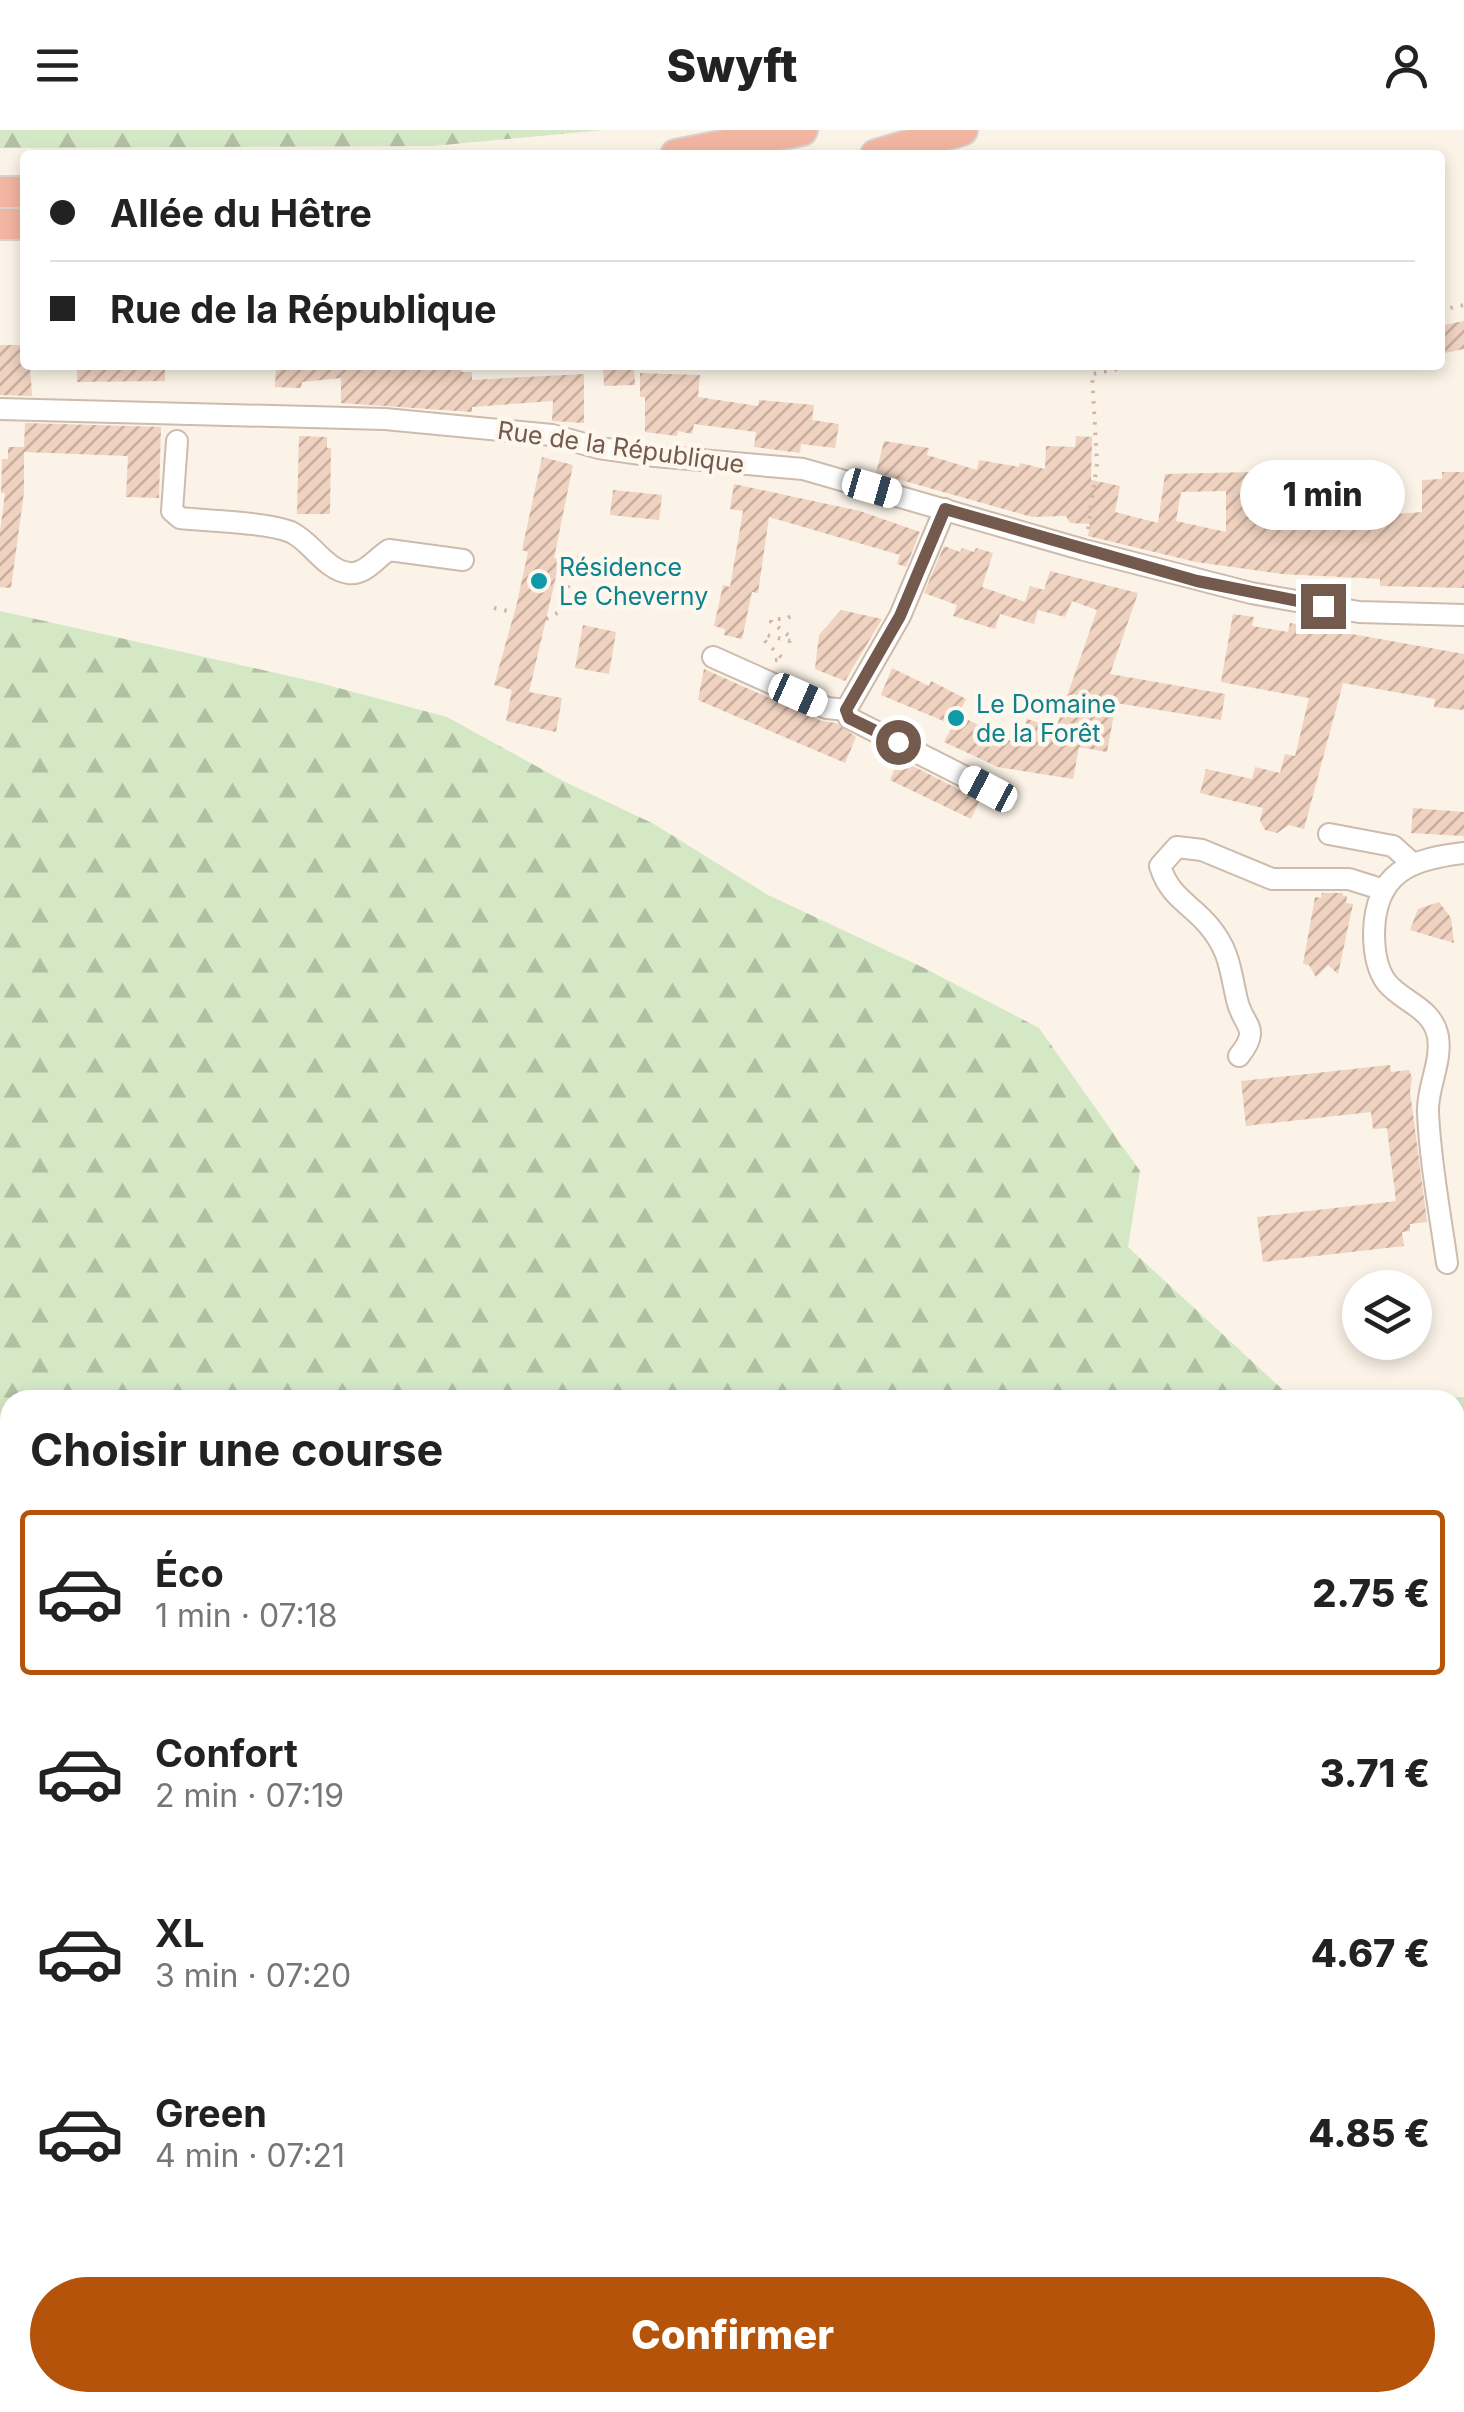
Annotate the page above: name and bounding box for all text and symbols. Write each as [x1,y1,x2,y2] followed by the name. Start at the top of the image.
[30,38,85,93] icon: menu
[667,38,797,93] text: Swyft
[1379,38,1434,93] icon: person
[110,190,372,236] text: Allée du Hêtre
[110,286,497,332] text: Rue de la République
[496,415,746,479] street label: Rue de la République
[1240,461,1406,531] callout: 1 min
[839,465,905,511] car
[1282,475,1363,514] text: 1 min
[559,552,708,611] place label: Résidence Le Cheverny
[528,570,550,592] marker: Résidence Le Cheverny
[1301,584,1346,629] route end
[764,669,832,721] car
[976,689,1116,748] place label: Le Domaine de la Forêt
[945,707,967,729] marker: Le Domaine de la Forêt
[876,720,921,765] route start
[954,762,1022,816] car
[1342,1270,1432,1360] map controls
[1342,1270,1432,1360] button: layers
[30,1422,443,1477] text: Choisir une course
[35,1548,125,1638] icon: car
[155,1550,224,1596] text: Éco
[1312,1570,1430,1616] text: 2.75 €
[155,1596,338,1635] text: 1 min · 07:18
[35,1728,125,1818] icon: car
[155,1730,298,1776] text: Confort
[1320,1750,1430,1796] text: 3.71 €
[155,1776,344,1815] text: 2 min · 07:19
[35,1908,125,1998] icon: car
[155,1910,205,1956] text: XL
[1311,1930,1430,1976] text: 4.67 €
[155,1956,351,1995] text: 3 min · 07:20
[35,2088,125,2178] icon: car
[155,2090,267,2136] text: Green
[1308,2110,1430,2156] text: 4.85 €
[155,2136,345,2175] text: 4 min · 07:21
[30,2277,1435,2392] button: Confirmer

